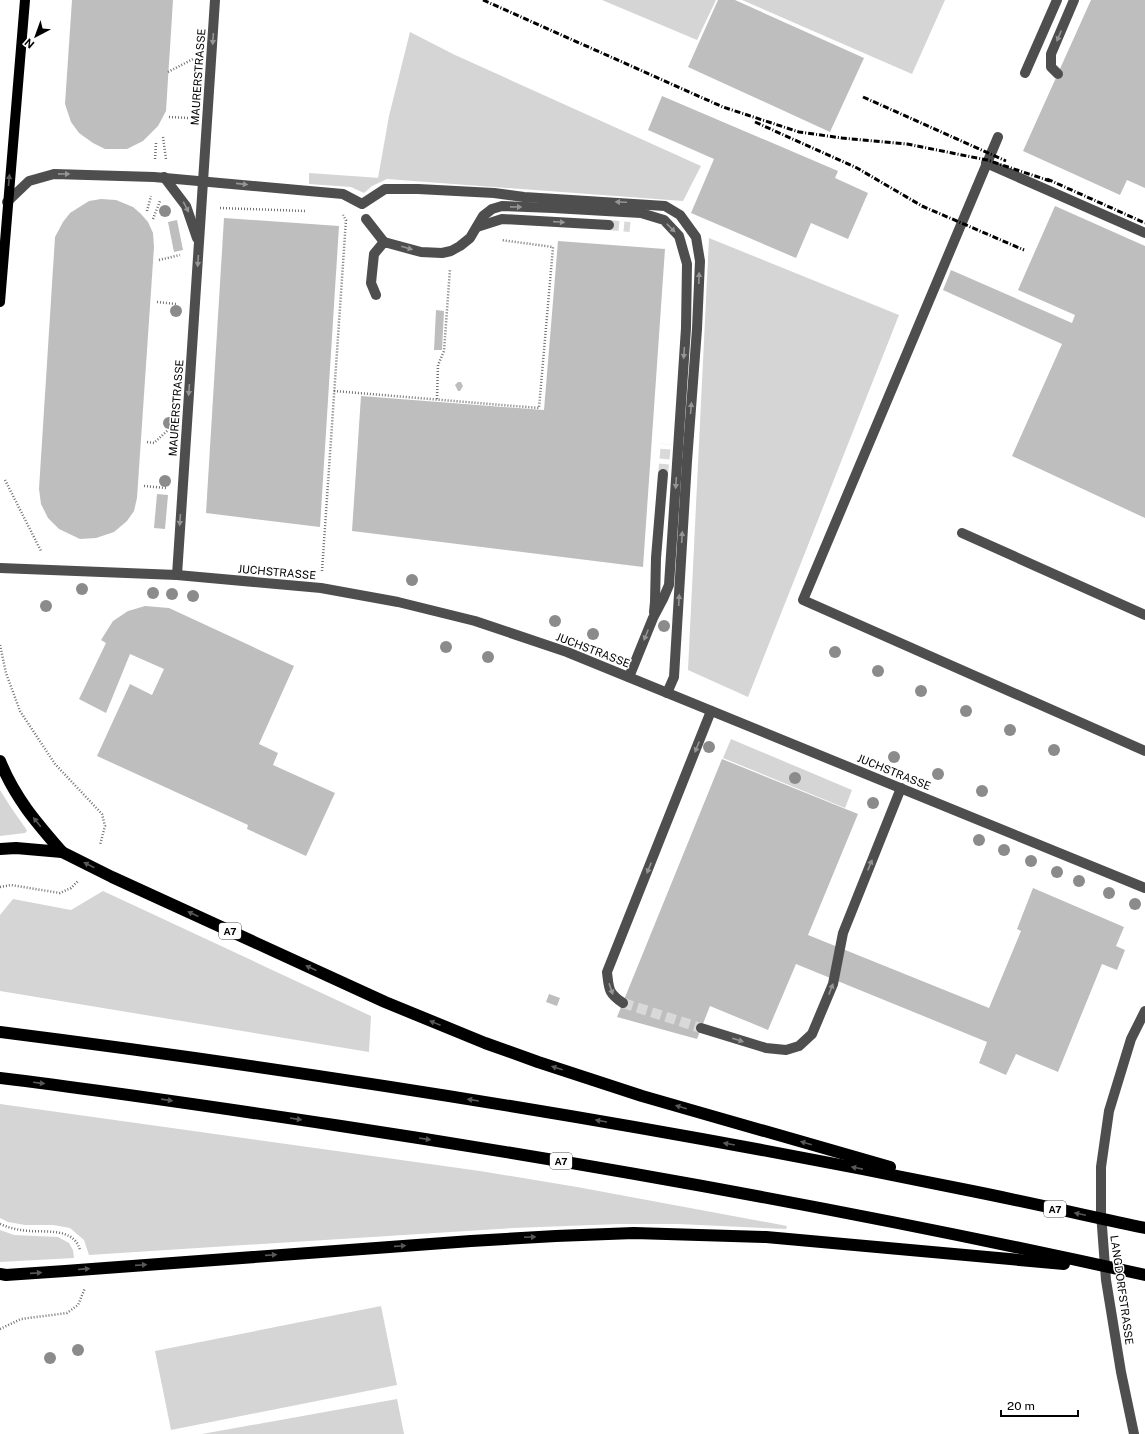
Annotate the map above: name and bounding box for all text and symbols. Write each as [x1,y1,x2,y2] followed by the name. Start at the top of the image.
[16,16,56,56] north arrow
[189,28,207,126] street label: MAURERSTRASSE
[1056,30,1062,41] one-way arrow
[209,33,216,45] one-way arrow
[22,36,37,51] text: N
[58,171,71,177] one-way arrow
[6,174,13,186] one-way arrow
[236,181,248,188] one-way arrow
[615,199,627,206] one-way arrow
[182,201,189,213] one-way arrow
[510,203,522,210] one-way arrow
[553,219,565,226] one-way arrow
[666,223,676,233] one-way arrow
[401,246,413,252] one-way arrow
[194,255,201,267] one-way arrow
[696,271,702,284] one-way arrow
[681,347,688,359] one-way arrow
[167,359,185,457] street label: MAURERSTRASSE
[185,384,192,396] one-way arrow
[687,402,694,414] one-way arrow
[672,477,679,489] one-way arrow
[176,514,183,526] one-way arrow
[679,531,686,544] one-way arrow
[237,563,317,581] street label: JUCHSTRASSE
[675,594,682,606] one-way arrow
[554,630,632,670] street label: JUCHSTRASSE
[642,630,648,642] one-way arrow
[693,742,699,754] one-way arrow
[855,752,933,792] street label: JUCHSTRASSE
[33,817,41,828] one-way arrow
[868,859,874,871] one-way arrow
[83,862,94,869] one-way arrow
[645,862,651,874] one-way arrow
[188,911,199,917] one-way arrow
[219,923,241,939] road number: A7
[306,965,317,971] one-way arrow
[829,982,835,994] one-way arrow
[608,984,614,996] one-way arrow
[428,1019,440,1025] one-way arrow
[732,1037,744,1043] one-way arrow
[550,1065,562,1071] one-way arrow
[33,1079,45,1086] one-way arrow
[161,1097,174,1103] one-way arrow
[467,1097,479,1103] one-way arrow
[675,1104,687,1110] one-way arrow
[290,1116,302,1122] one-way arrow
[595,1118,607,1124] one-way arrow
[418,1136,431,1142] one-way arrow
[799,1140,811,1146] one-way arrow
[723,1141,735,1147] one-way arrow
[550,1153,572,1169] road number: A7
[851,1165,863,1171] one-way arrow
[1044,1201,1066,1217] road number: A7
[1073,1210,1086,1216] one-way arrow
[524,1234,536,1241] one-way arrow
[1108,1234,1136,1346] street label: LANGDORFSTRASSE
[394,1242,406,1249] one-way arrow
[264,1252,277,1259] one-way arrow
[135,1261,147,1268] one-way arrow
[78,1266,90,1273] one-way arrow
[29,1269,42,1276] one-way arrow
[1001,1392,1078,1418] scale bar
[1007,1399,1035,1413] text: 20 m

